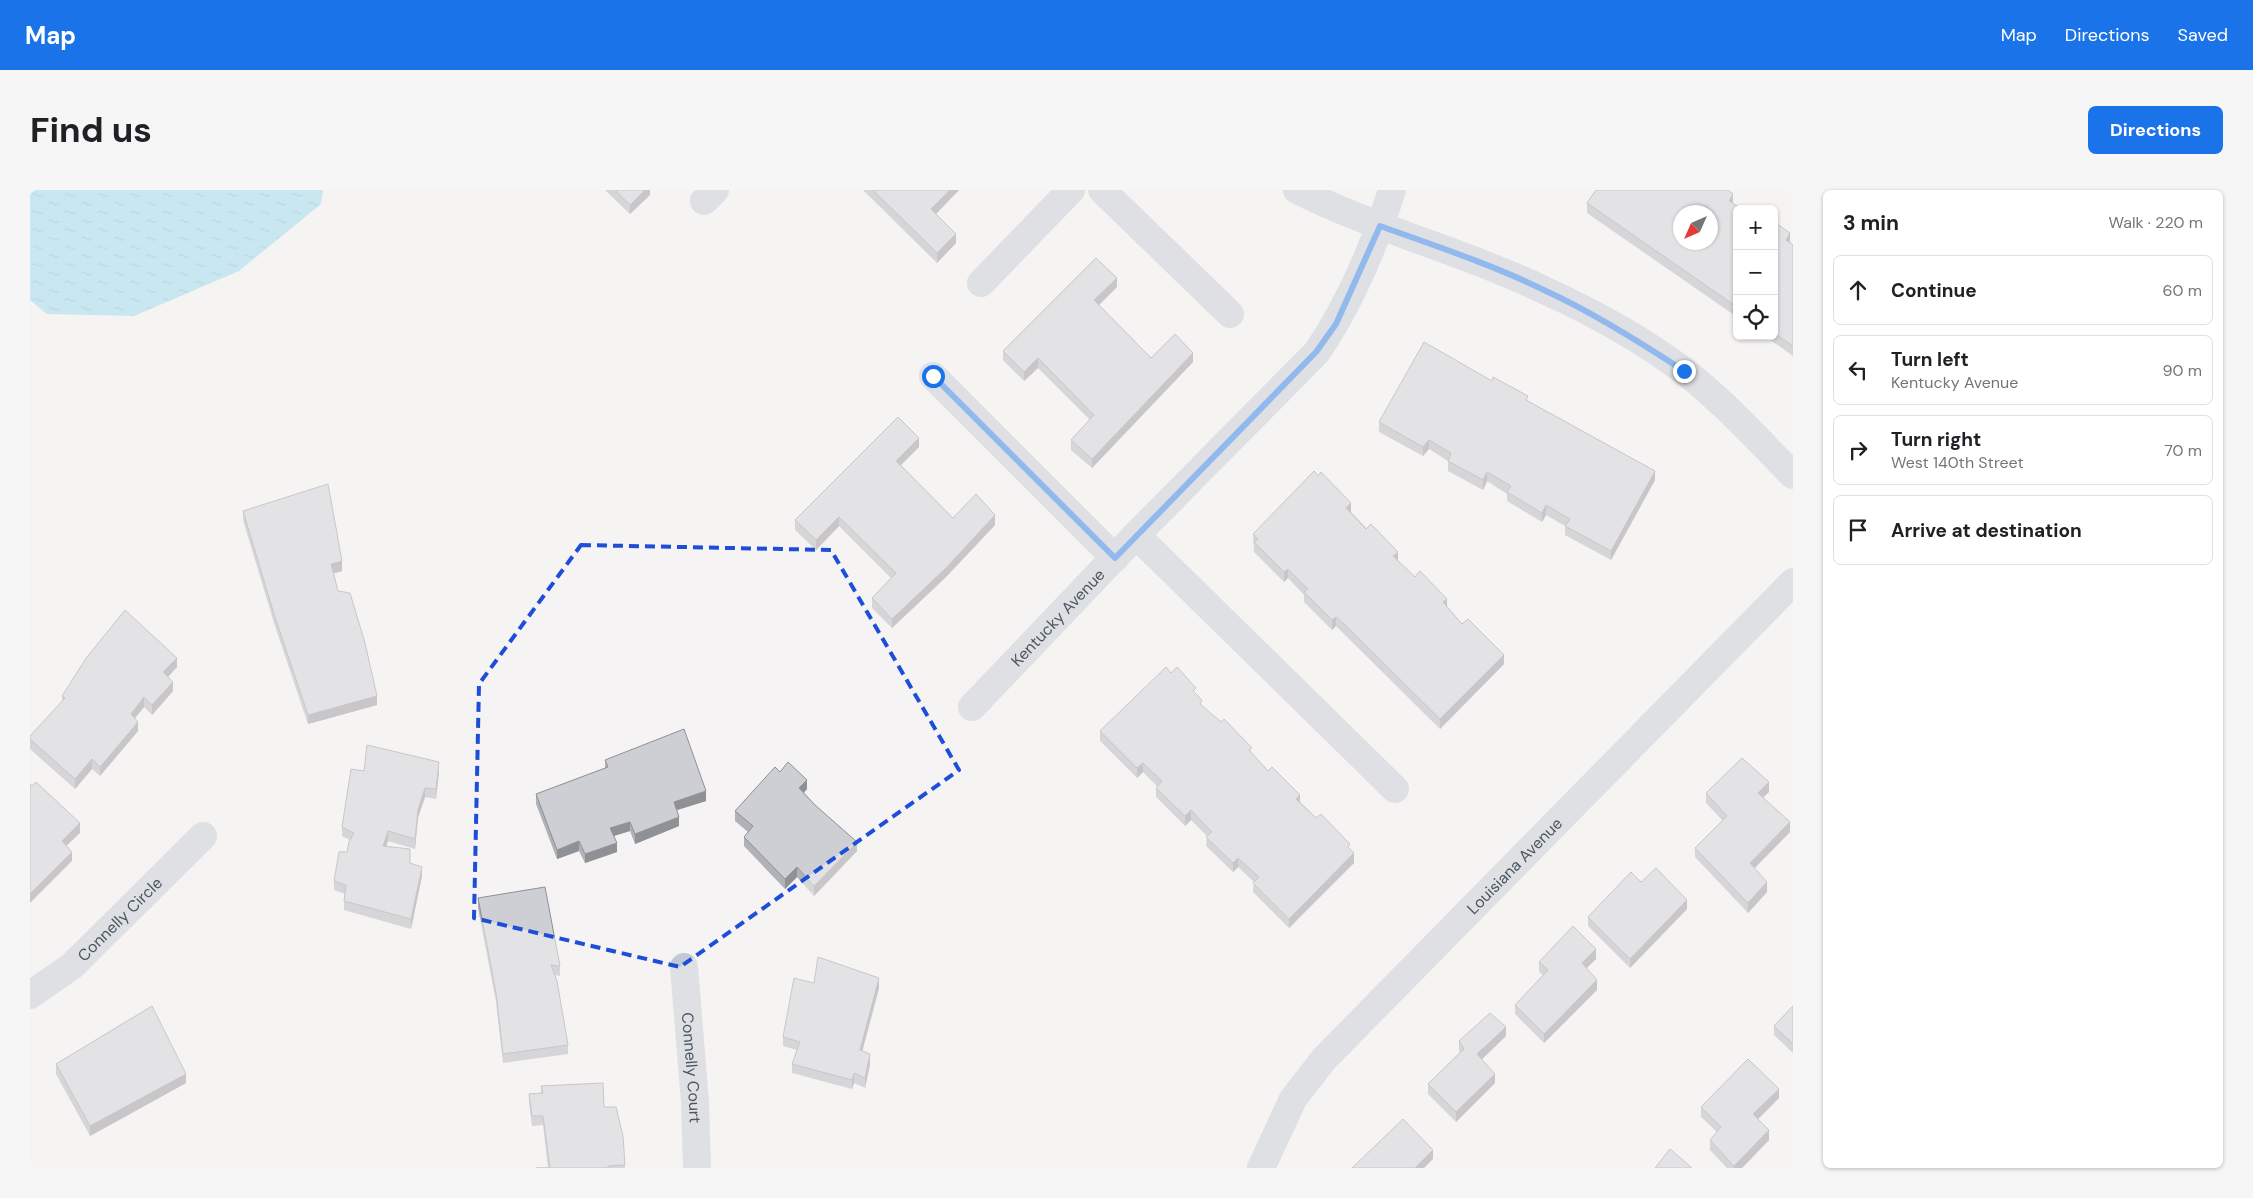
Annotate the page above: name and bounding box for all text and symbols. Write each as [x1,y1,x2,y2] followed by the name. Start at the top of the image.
[25,20,76,51] text: Map
[2001,23,2037,47] text: Map
[2065,23,2150,47] text: Directions
[2178,23,2228,47] text: Saved
[2088,106,2223,154] button: Directions
[30,107,152,153] text: Find us
[1673,205,1718,250] north arrow
[1733,205,1778,340] map controls
[1733,205,1778,250] button: +
[1843,209,1899,237] text: 3 min
[2109,212,2203,233] text: Walk · 220 m
[1733,250,1778,295] button: −
[1844,276,1872,304] icon: ahead
[1891,278,1977,303] text: Continue
[2162,280,2202,301] text: 60 m
[1733,295,1778,340] button: locate
[1891,347,1969,372] text: Turn left
[1844,356,1872,384] icon: left
[1673,360,1696,383] route end
[2162,360,2202,381] text: 90 m
[922,365,945,388] route start
[1891,372,2018,393] text: Kentucky Avenue
[1891,427,1981,452] text: Turn right
[1844,436,1872,464] icon: right
[2164,440,2202,461] text: 70 m
[1891,452,2024,473] text: West 140th Street
[1844,516,1872,544] icon: arrive
[1891,518,2082,543] text: Arrive at destination
[1006,564,1109,671] street label: Kentucky Avenue
[1462,813,1567,918] street label: Louisiana Avenue
[73,872,167,966] street label: Connelly Circle
[677,1011,706,1123] street label: Connelly Court

